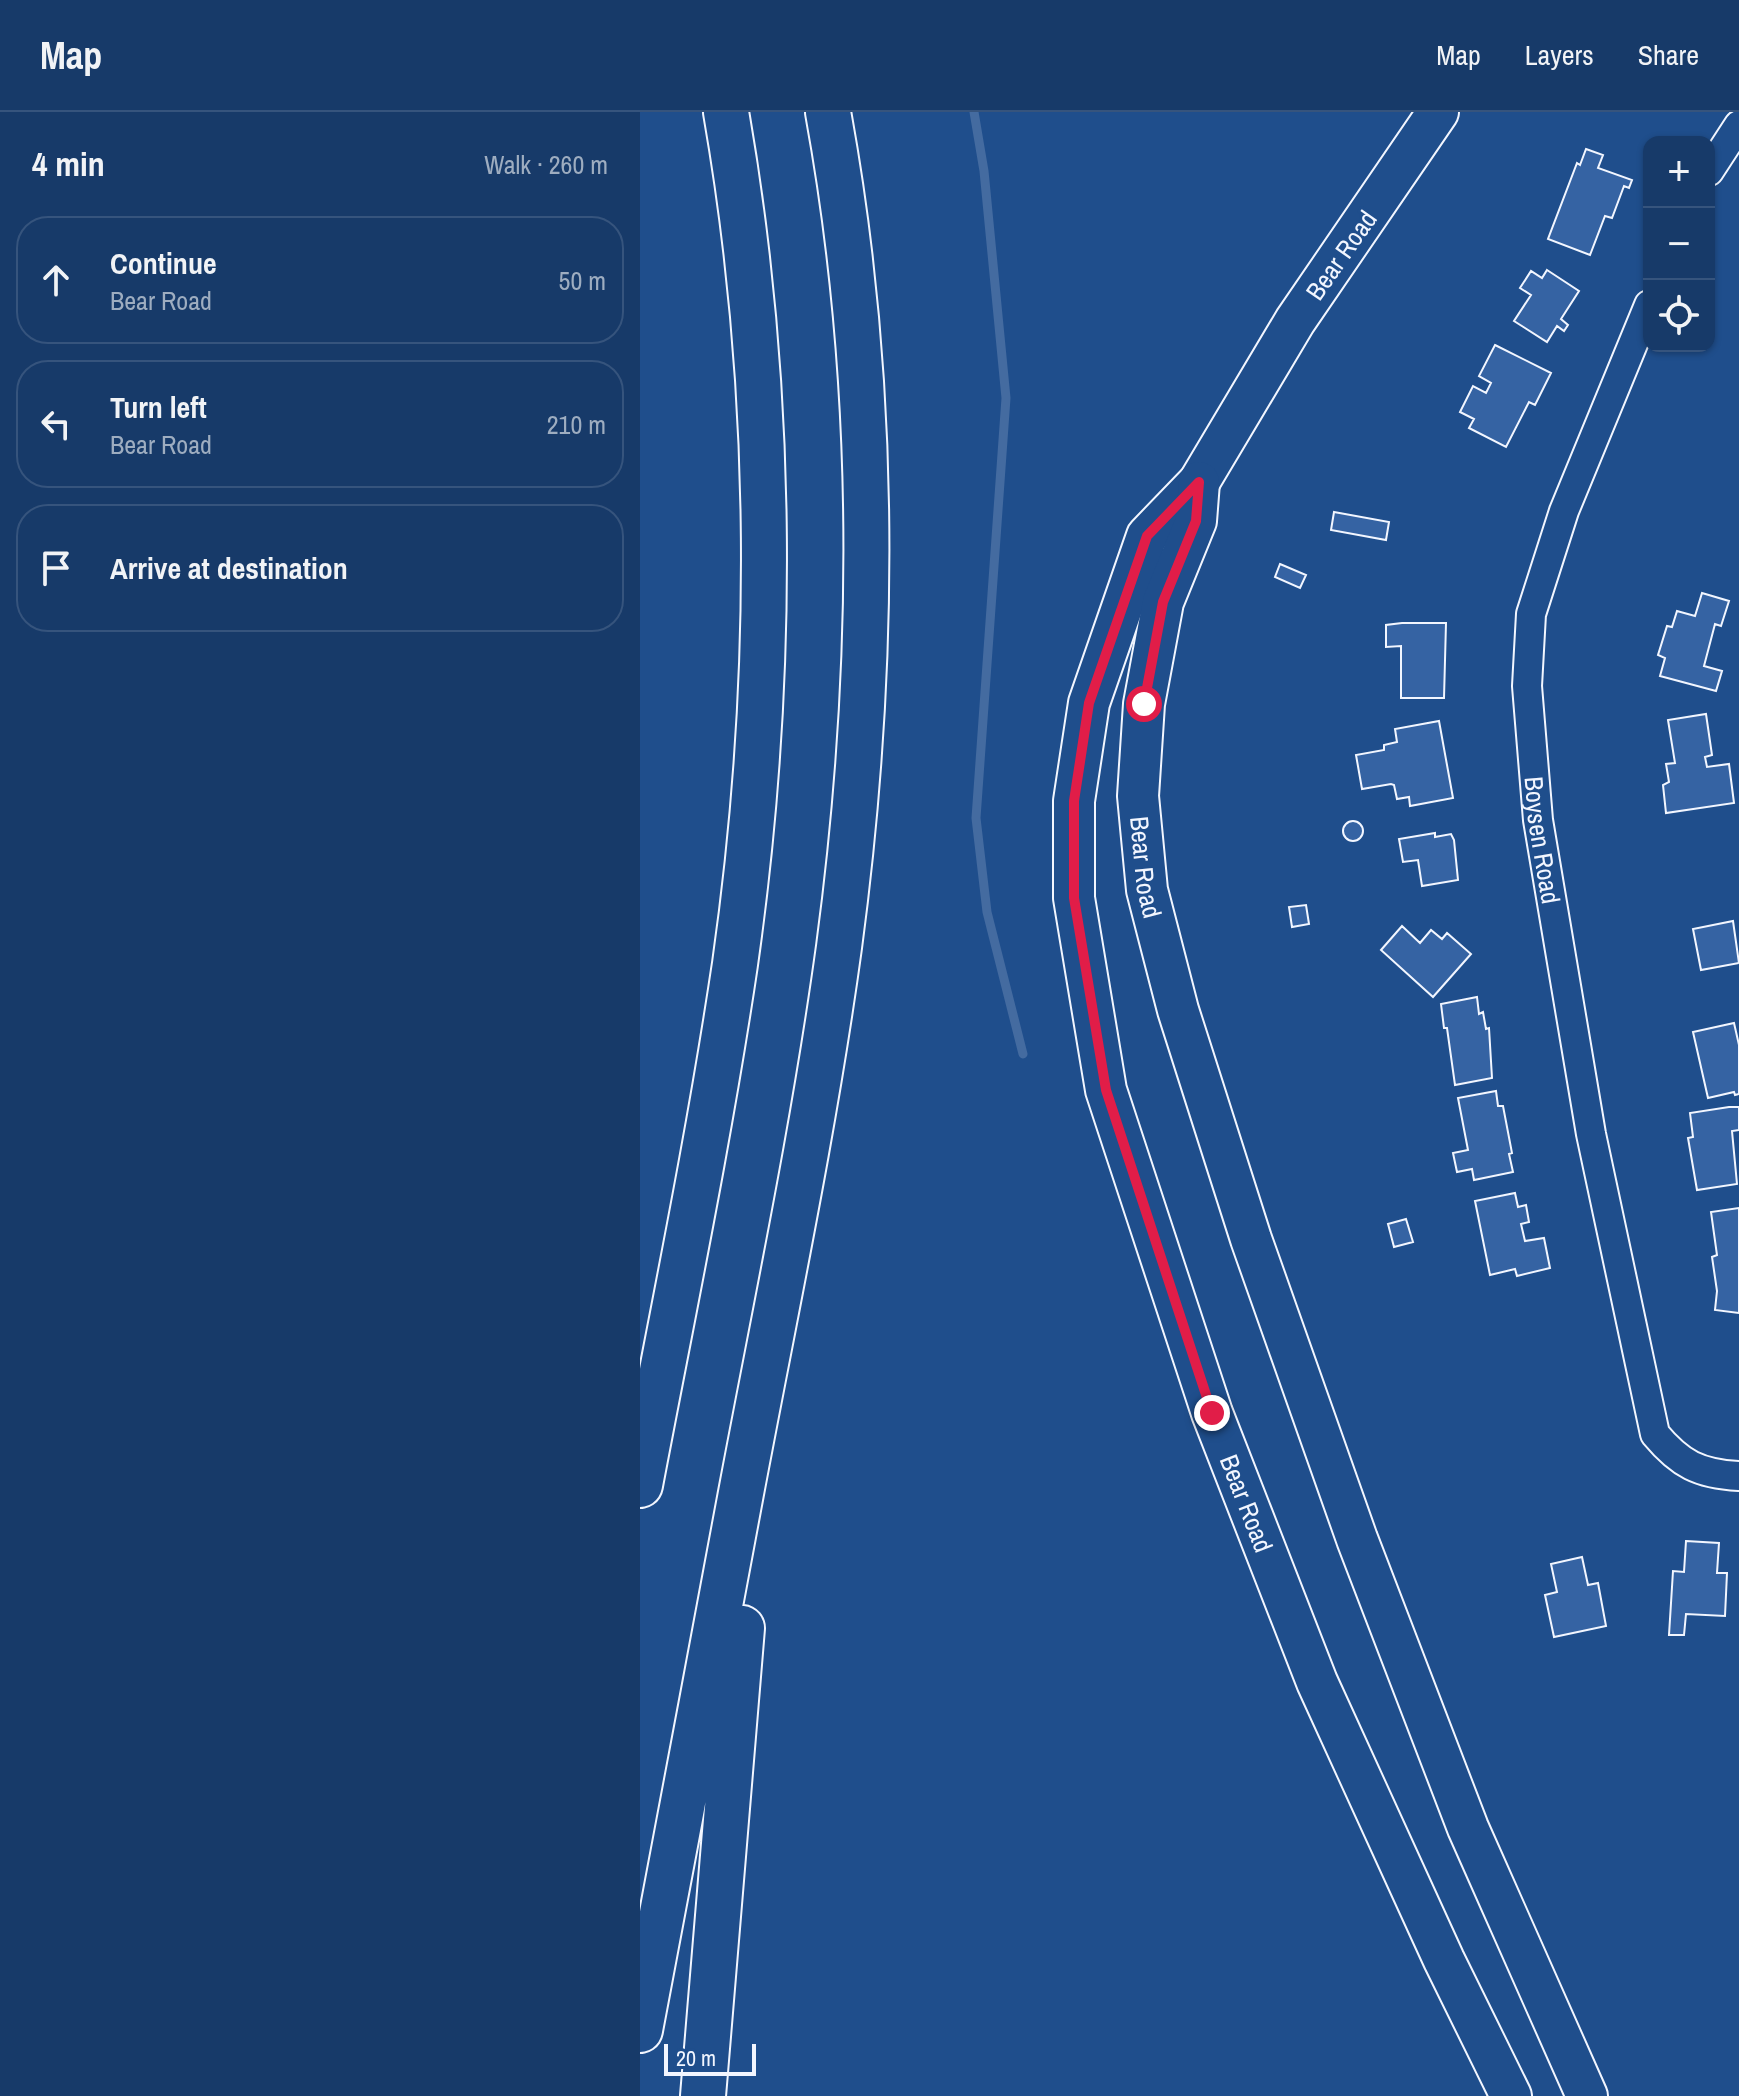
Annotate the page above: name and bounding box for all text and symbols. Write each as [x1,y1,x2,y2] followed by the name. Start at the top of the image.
[40,30,102,81] text: Map
[1436,36,1481,74] text: Map
[1525,36,1594,74] text: Layers
[1638,36,1699,74] text: Share
[1643,136,1715,352] map controls
[1643,136,1715,208] button: +
[32,141,105,187] text: 4 min
[484,147,608,182] text: Walk · 260 m
[1297,203,1385,307] street label: Bear Road
[1643,208,1715,280] button: −
[110,243,217,283] text: Continue
[34,258,78,302] icon: ahead
[559,263,606,298] text: 50 m
[1643,280,1715,352] button: locate
[110,283,212,318] text: Bear Road
[110,387,207,427] text: Turn left
[34,402,78,446] icon: left
[547,407,606,442] text: 210 m
[110,427,212,462] text: Bear Road
[34,546,78,590] icon: arrive
[110,548,348,588] text: Arrive at destination
[1126,686,1162,722] route start
[1517,775,1569,906] street label: Boysen Road
[1123,815,1171,922] street label: Bear Road
[1194,1395,1230,1431] route end
[1212,1449,1282,1557] street label: Bear Road
[664,2040,756,2076] scale bar
[676,2043,716,2073] text: 20 m

